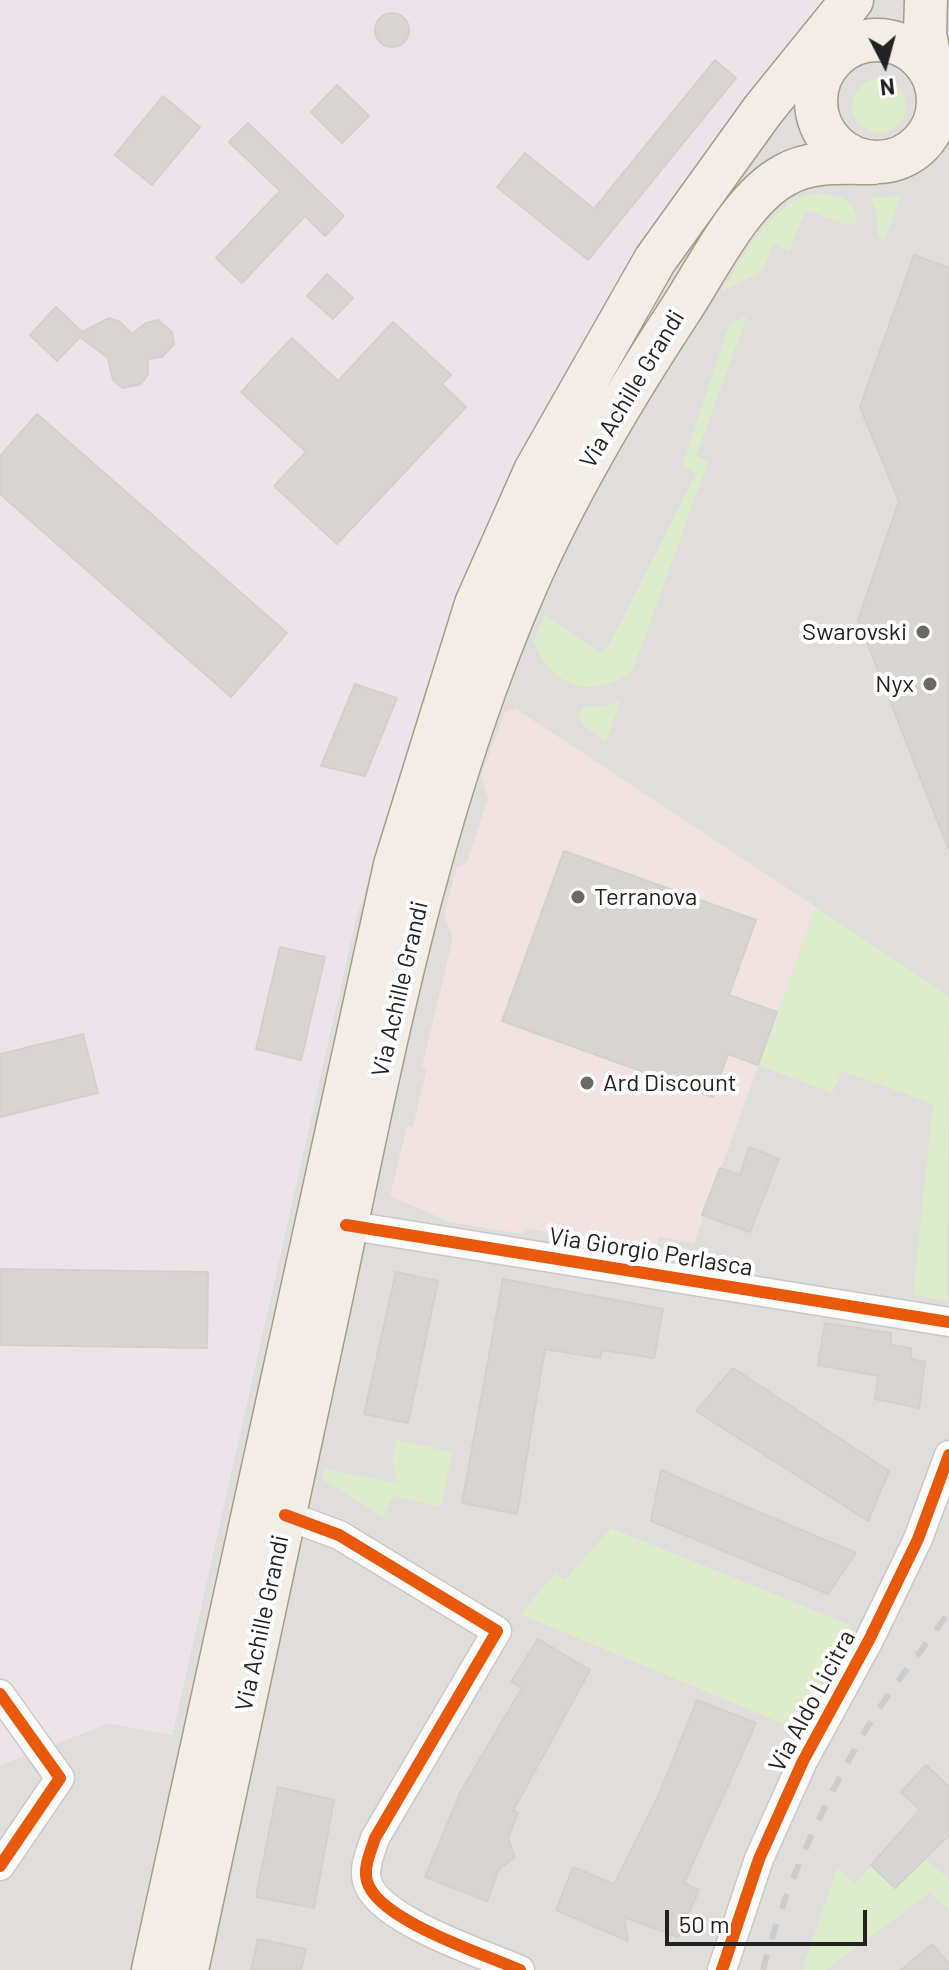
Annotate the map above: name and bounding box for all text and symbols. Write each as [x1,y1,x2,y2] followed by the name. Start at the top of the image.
[845,24,925,104] north arrow
[879,74,896,102] text: N
[573,305,691,473] street label: Via Achille Grandi
[802,618,907,646] place label: Swarovski
[914,623,932,641] marker: Swarovski
[875,670,914,698] place label: Nyx
[921,675,939,693] marker: Nyx
[594,883,697,911] place label: Terranova
[569,888,587,906] marker: Terranova
[366,898,434,1080] street label: Via Achille Grandi
[603,1069,737,1097] place label: Ard Discount
[578,1074,596,1092] marker: Ard Discount
[547,1222,755,1282] street label: Via Giorgio Perlasca
[229,1532,295,1714] street label: Via Achille Grandi
[763,1625,861,1777] street label: Via Aldo Licitra
[669,1894,871,1944] scale bar
[679,1909,730,1938] text: 50 m

